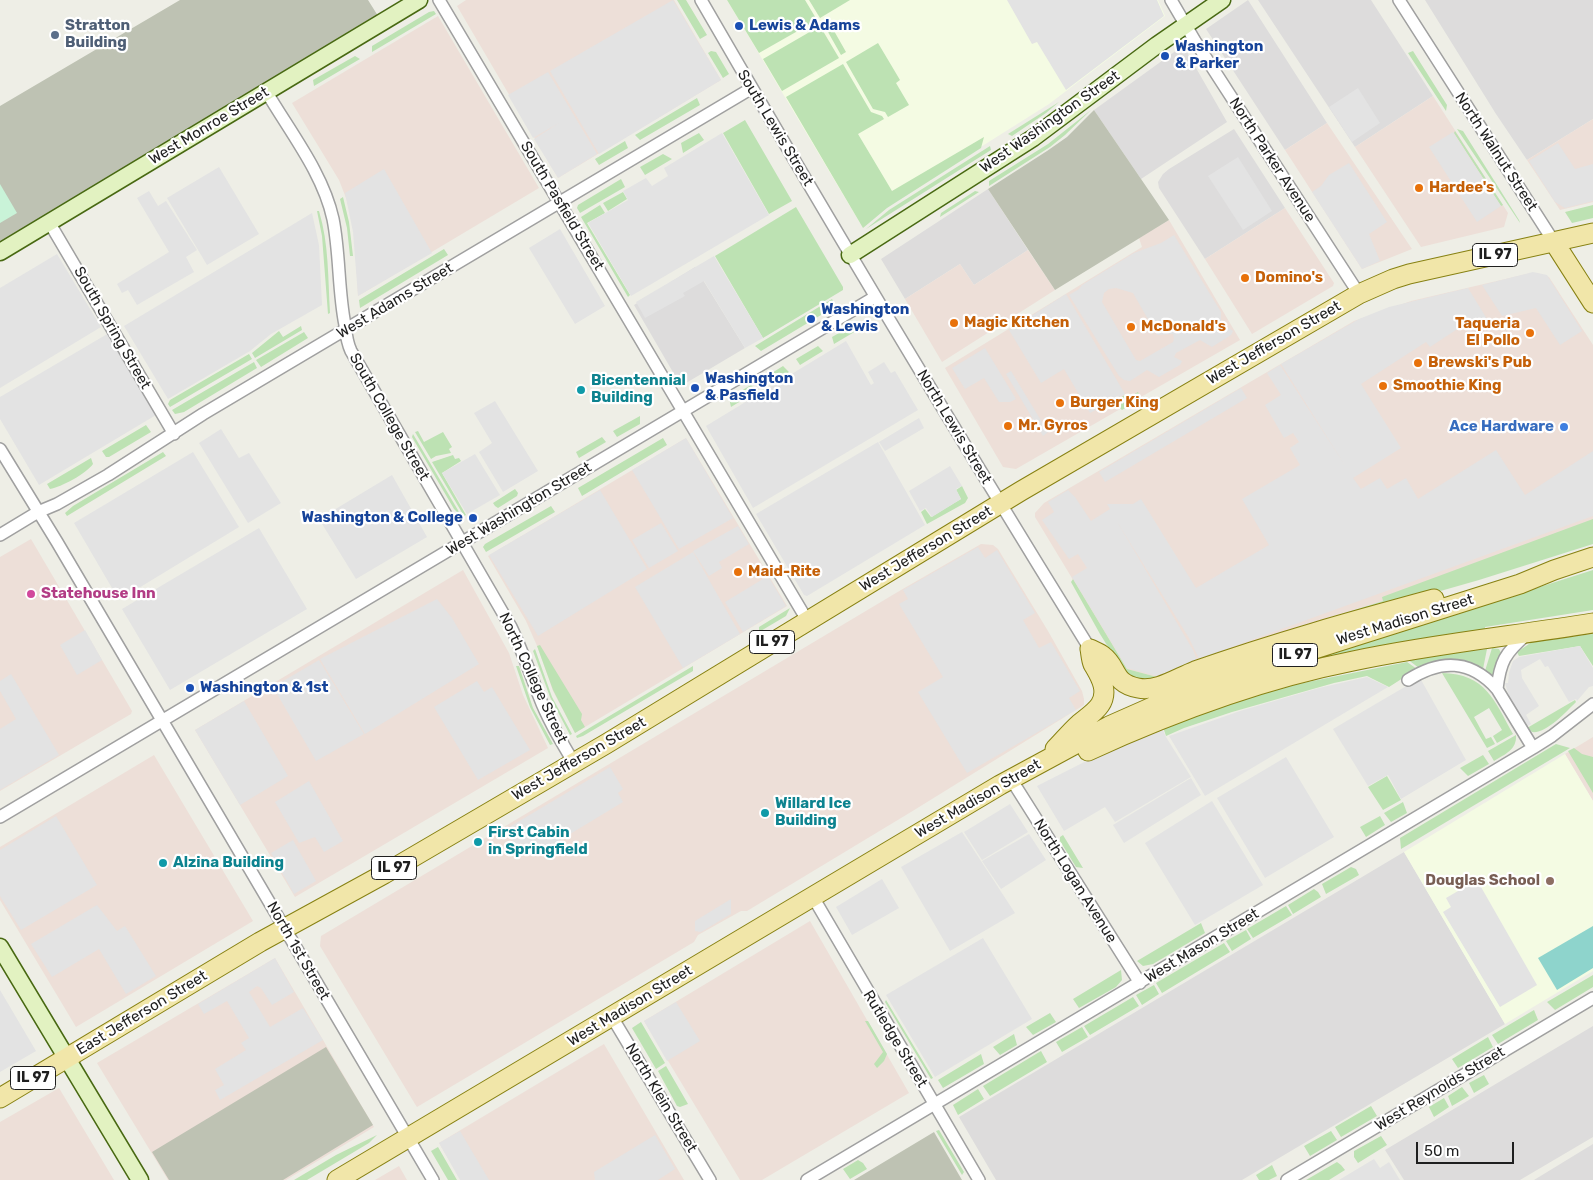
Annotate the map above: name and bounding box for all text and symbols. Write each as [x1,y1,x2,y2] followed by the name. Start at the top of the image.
[65,17,130,52] place label: Stratton Building
[749,17,860,35] place label: Lewis & Adams
[733,20,745,32] marker: Lewis & Adams
[49,29,61,41] marker: Stratton Building
[1175,38,1263,73] place label: Washington & Parker
[1159,50,1171,62] marker: Washington & Parker
[733,67,817,189] street label: South Lewis Street
[977,67,1123,177] street label: West Washington Street
[146,83,272,169] street label: West Monroe Street
[1451,89,1541,215] street label: North Walnut Street
[1225,94,1319,226] street label: North Parker Avenue
[516,138,608,274] street label: South Pasfield Street
[1429,179,1494,197] place label: Hardee's
[1413,182,1425,194] marker: Hardee's
[1472,244,1518,266] road number: IL 97
[334,259,456,343] street label: West Adams Street
[70,264,154,392] street label: South Spring Street
[1255,269,1323,287] place label: Domino's
[1239,272,1251,284] marker: Domino's
[1204,297,1344,389] street label: West Jefferson Street
[821,301,909,336] place label: Washington & Lewis
[805,313,817,325] marker: Washington & Lewis
[964,314,1070,332] place label: Magic Kitchen
[1455,315,1520,350] place label: Taqueria El Pollo
[948,317,960,329] marker: Magic Kitchen
[1141,318,1226,336] place label: McDonald's
[1125,321,1137,333] marker: McDonald's
[1524,327,1536,339] marker: Taqueria El Pollo
[345,350,433,484] street label: South College Street
[1428,354,1532,372] place label: Brewski's Pub
[1412,357,1424,369] marker: Brewski's Pub
[913,367,995,487] street label: North Lewis Street
[705,370,793,405] place label: Washington & Pasfield
[591,372,686,407] place label: Bicentennial Building
[1393,377,1502,395] place label: Smoothie King
[1377,380,1389,392] marker: Smoothie King
[689,382,701,394] marker: Washington & Pasfield
[575,384,587,396] marker: Bicentennial Building
[1070,394,1159,412] place label: Burger King
[1054,397,1066,409] marker: Burger King
[1018,417,1088,435] place label: Mr. Gyros
[1449,418,1554,436] place label: Ace Hardware
[1002,420,1014,432] marker: Mr. Gyros
[1558,421,1570,433] marker: Ace Hardware
[443,458,595,560] street label: West Washington Street
[856,502,996,596] street label: West Jefferson Street
[302,509,463,527] place label: Washington & College
[467,512,479,524] marker: Washington & College
[748,563,821,581] place label: Maid-Rite
[732,566,744,578] marker: Maid-Rite
[41,585,156,603] place label: Statehouse Inn
[25,588,37,600] marker: Statehouse Inn
[1334,591,1476,649] street label: West Madison Street
[495,610,571,746] street label: North College Street
[750,630,794,654] road number: IL 97
[1272,644,1318,666] road number: IL 97
[200,679,329,697] place label: Washington & 1st
[184,682,196,694] marker: Washington & 1st
[509,713,649,805] street label: West Jefferson Street
[912,756,1044,842] street label: West Madison Street
[775,795,851,830] place label: Willard Ice Building
[759,807,771,819] marker: Willard Ice Building
[1030,816,1120,946] street label: North Logan Avenue
[488,824,588,859] place label: First Cabin in Springfield
[472,836,484,848] marker: First Cabin in Springfield
[173,854,284,872] place label: Alzina Building
[372,856,416,880] road number: IL 97
[157,857,169,869] marker: Alzina Building
[1425,872,1540,890] place label: Douglas School
[1544,875,1556,887] marker: Douglas School
[263,899,333,1003] street label: North 1st Street
[1142,905,1262,987] street label: West Mason Street
[564,962,696,1050] street label: West Madison Street
[73,967,211,1059] street label: East Jefferson Street
[859,987,931,1091] street label: Rutledge Street
[621,1040,701,1156] street label: North Klein Street
[1372,1043,1508,1135] street label: West Reynolds Street
[10,1066,56,1090] road number: IL 97
[1418,1132,1516,1164] scale bar
[1424,1142,1459,1160] text: 50 m

